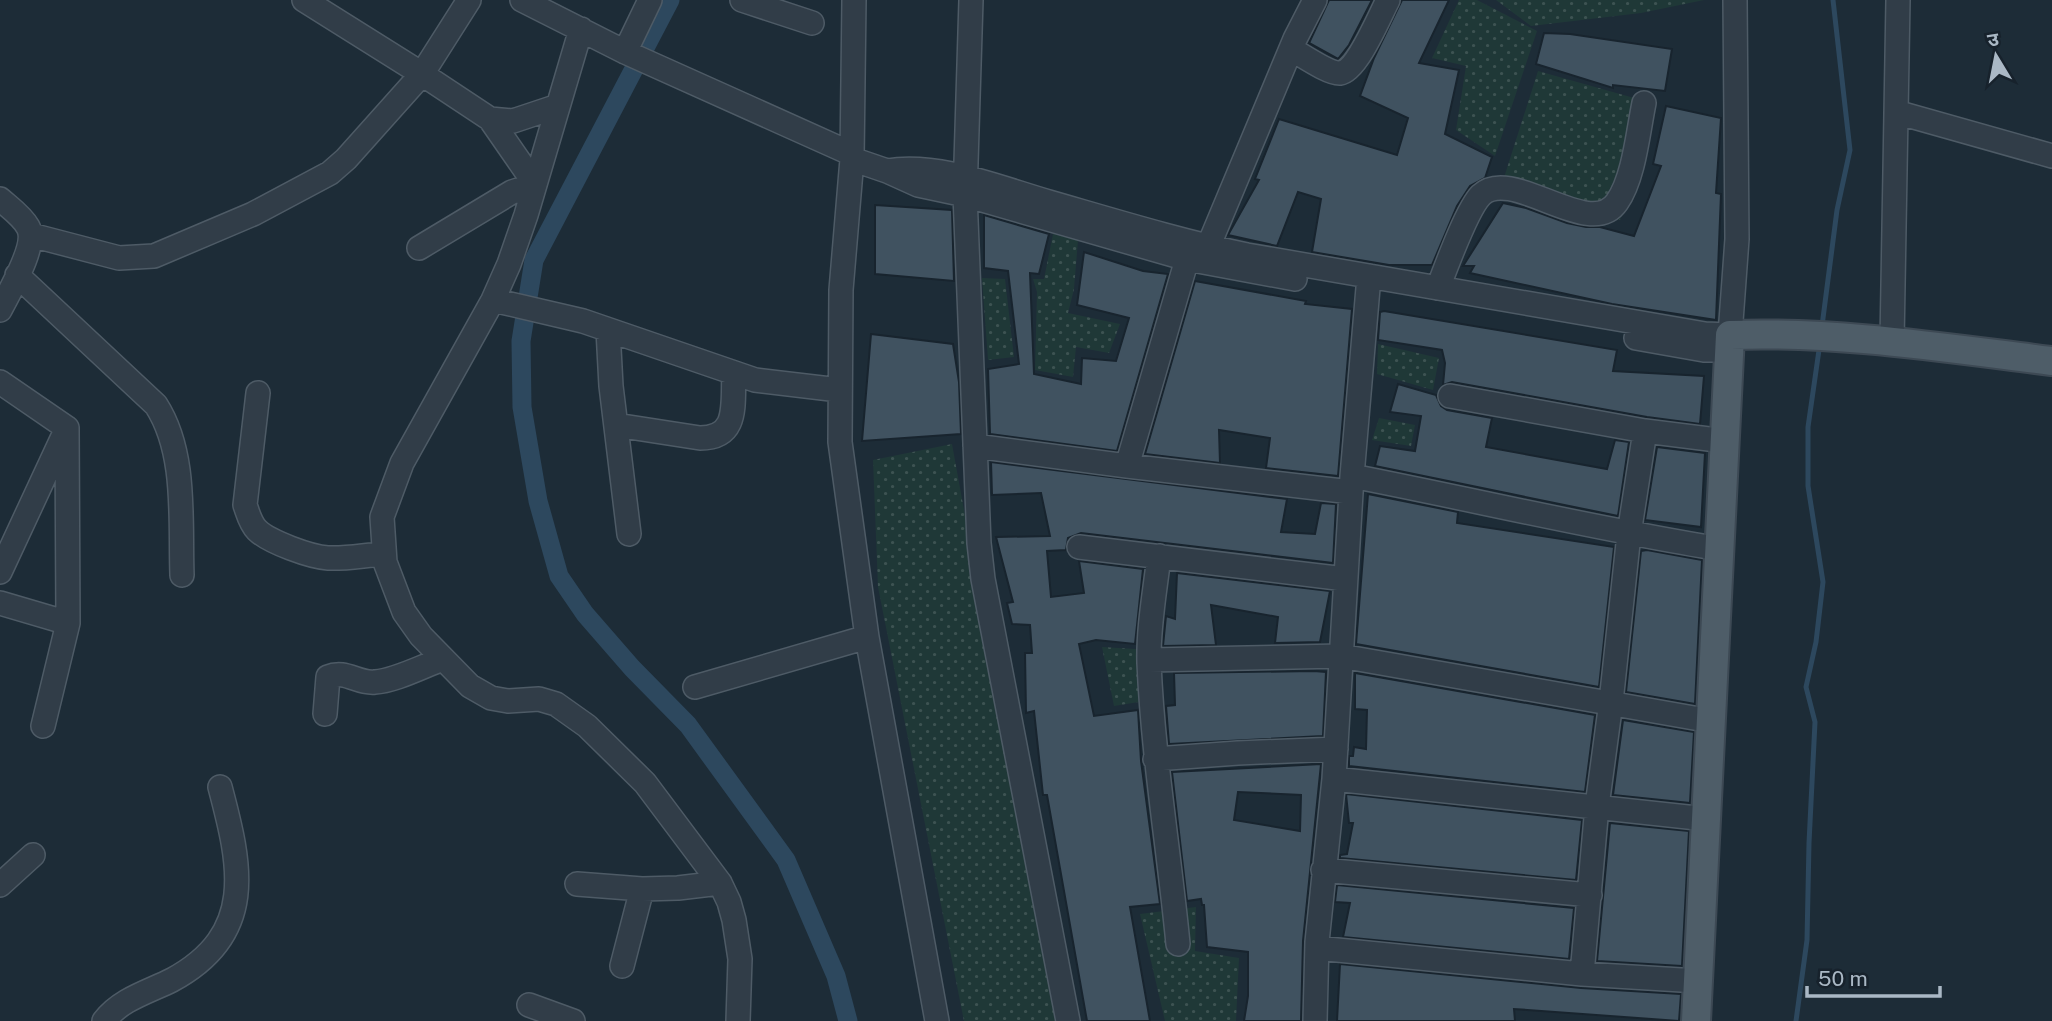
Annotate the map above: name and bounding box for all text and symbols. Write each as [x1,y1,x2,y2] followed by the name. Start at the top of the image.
[1961,21,2031,91] north arrow
[1986,27,2001,51] text: उ
[1807,954,1940,998] scale bar
[1818,966,1868,991] text: 50 m

